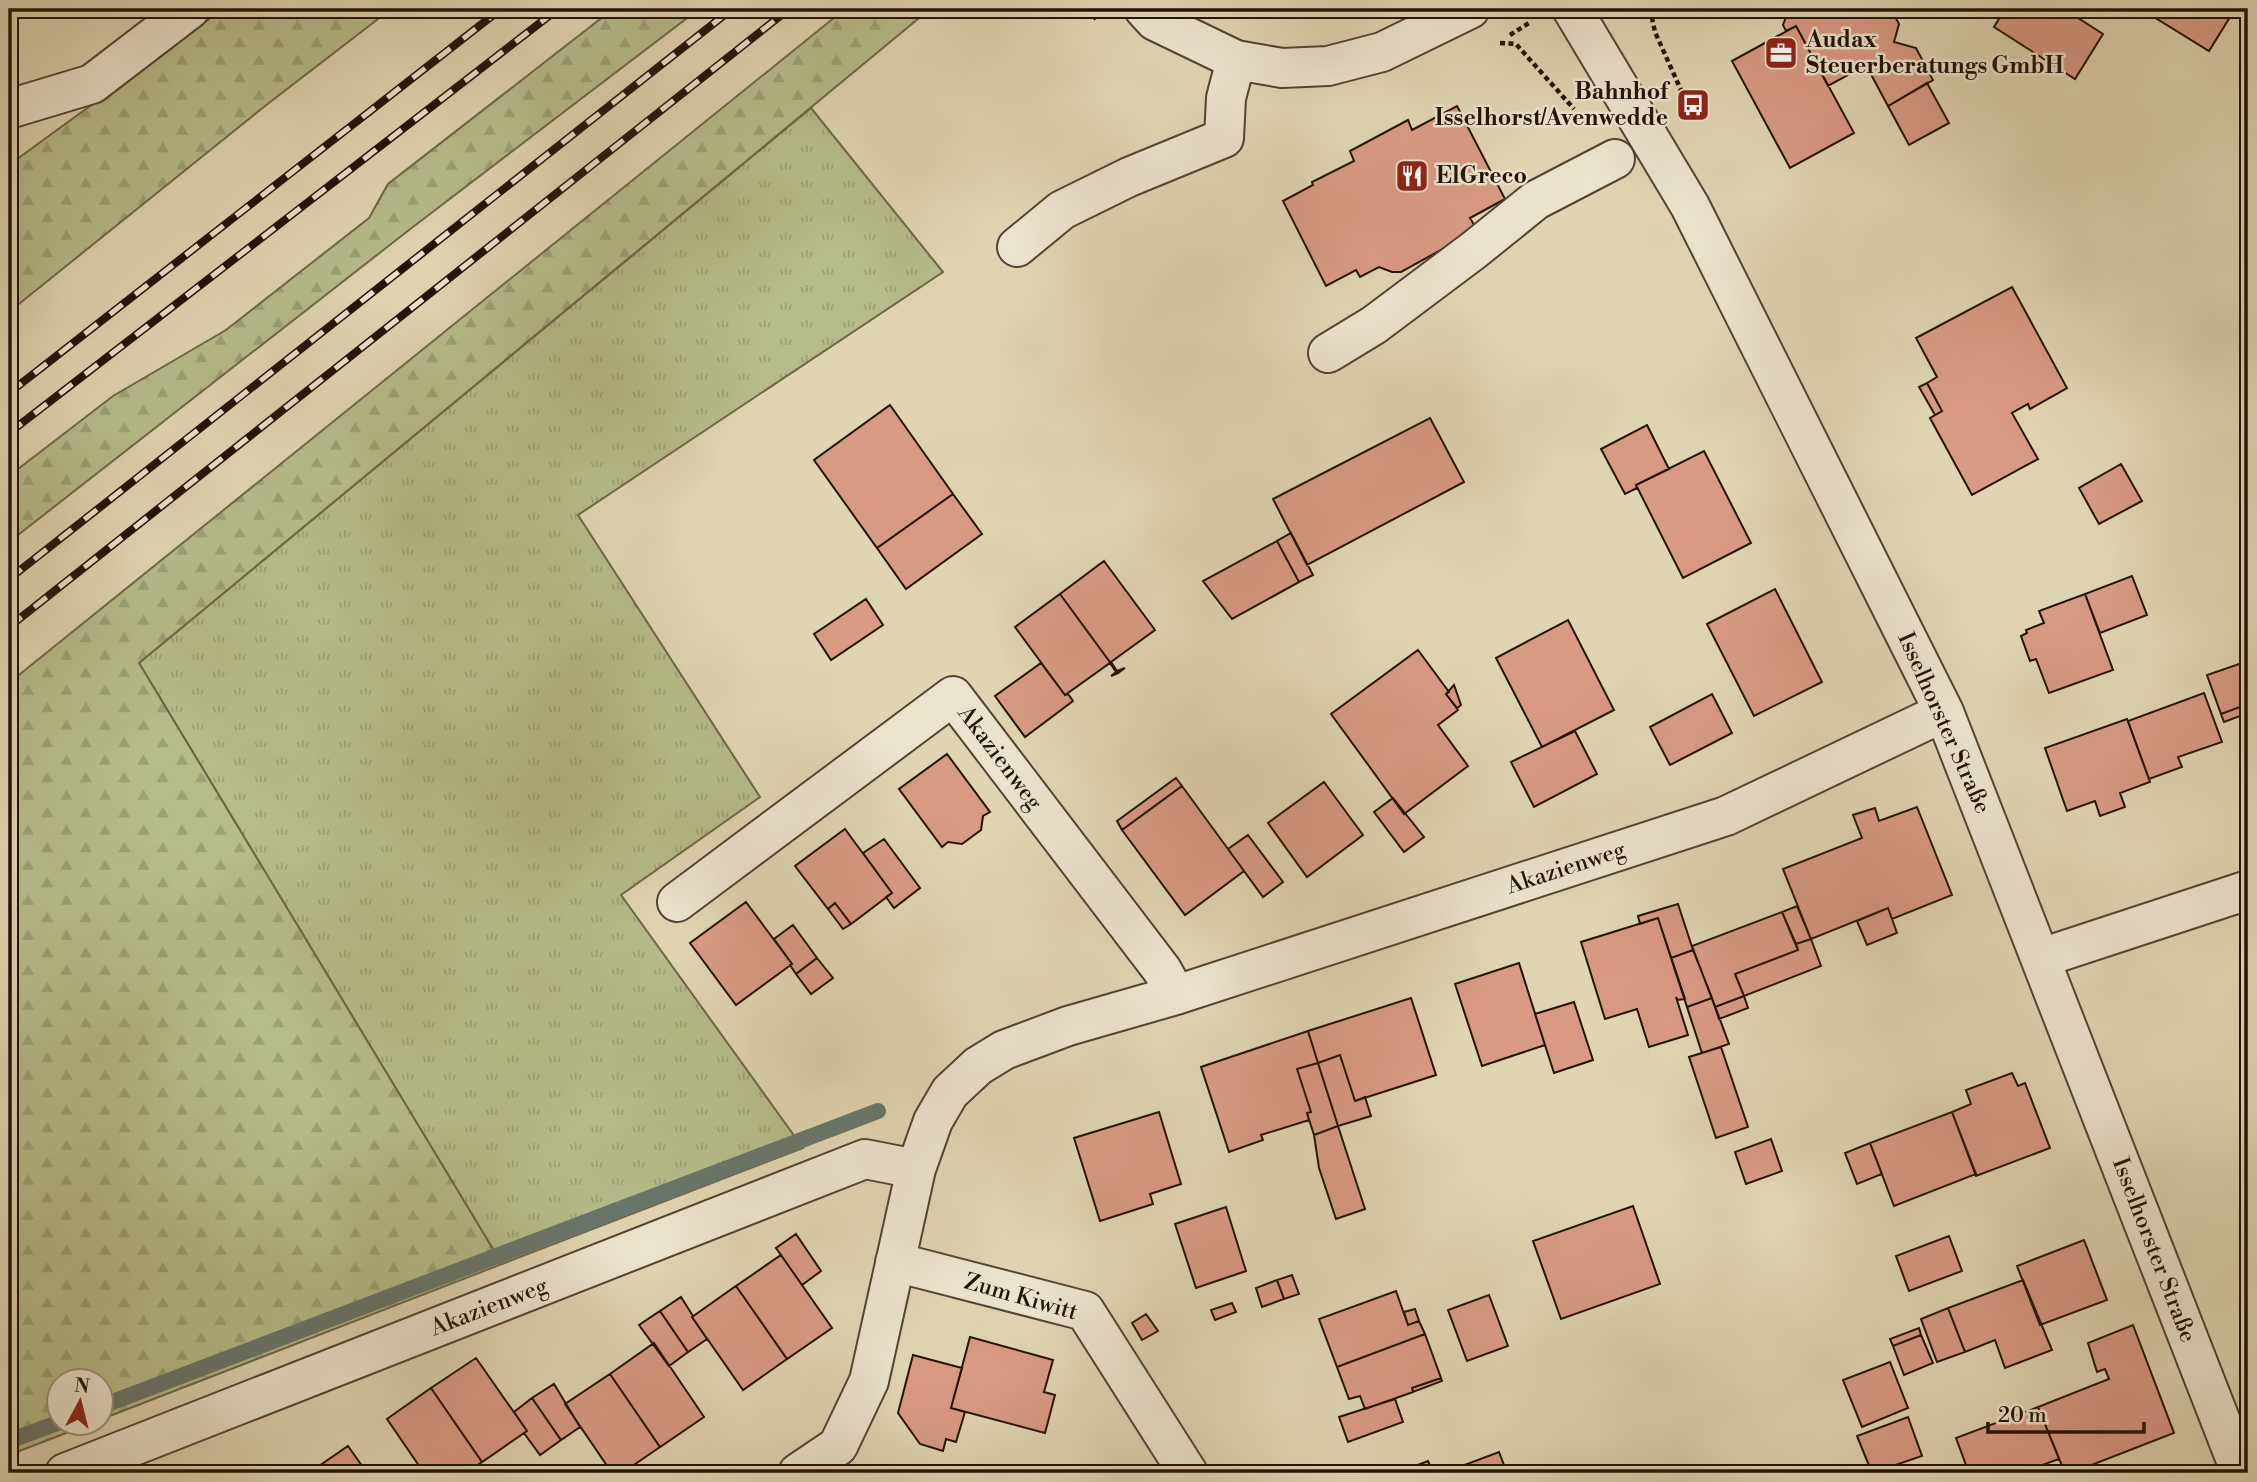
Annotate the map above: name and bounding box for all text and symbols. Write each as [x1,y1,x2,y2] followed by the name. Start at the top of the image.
[1805,26,2064,80] place label: Audax Steuerberatungs GmbH
[1762,34,1800,72] office icon: Audax Steuerberatungs GmbH
[1435,78,1671,132] place label: Bahnhof Isselhorst/Avenwedde
[1674,86,1712,124] bus stop icon: Bahnhof Isselhorst/Avenwedde
[1393,157,1431,195] restaurant icon: ElGreco
[1436,162,1527,190] place label: ElGreco
[1891,628,1997,818] street label: Isselhorster Straße
[951,700,1048,816] street label: Akazienweg
[1502,836,1629,901] street label: Akazienweg
[2106,1154,2202,1346] street label: Isselhorster Straße
[961,1267,1081,1327] street label: Zum Kiwitt
[425,1272,552,1343] street label: Akazienweg
[46,1366,116,1436] north arrow
[73,1373,91,1399] text: N
[1988,1391,2143,1435] scale bar
[1998,1403,2047,1429] text: 20 m

